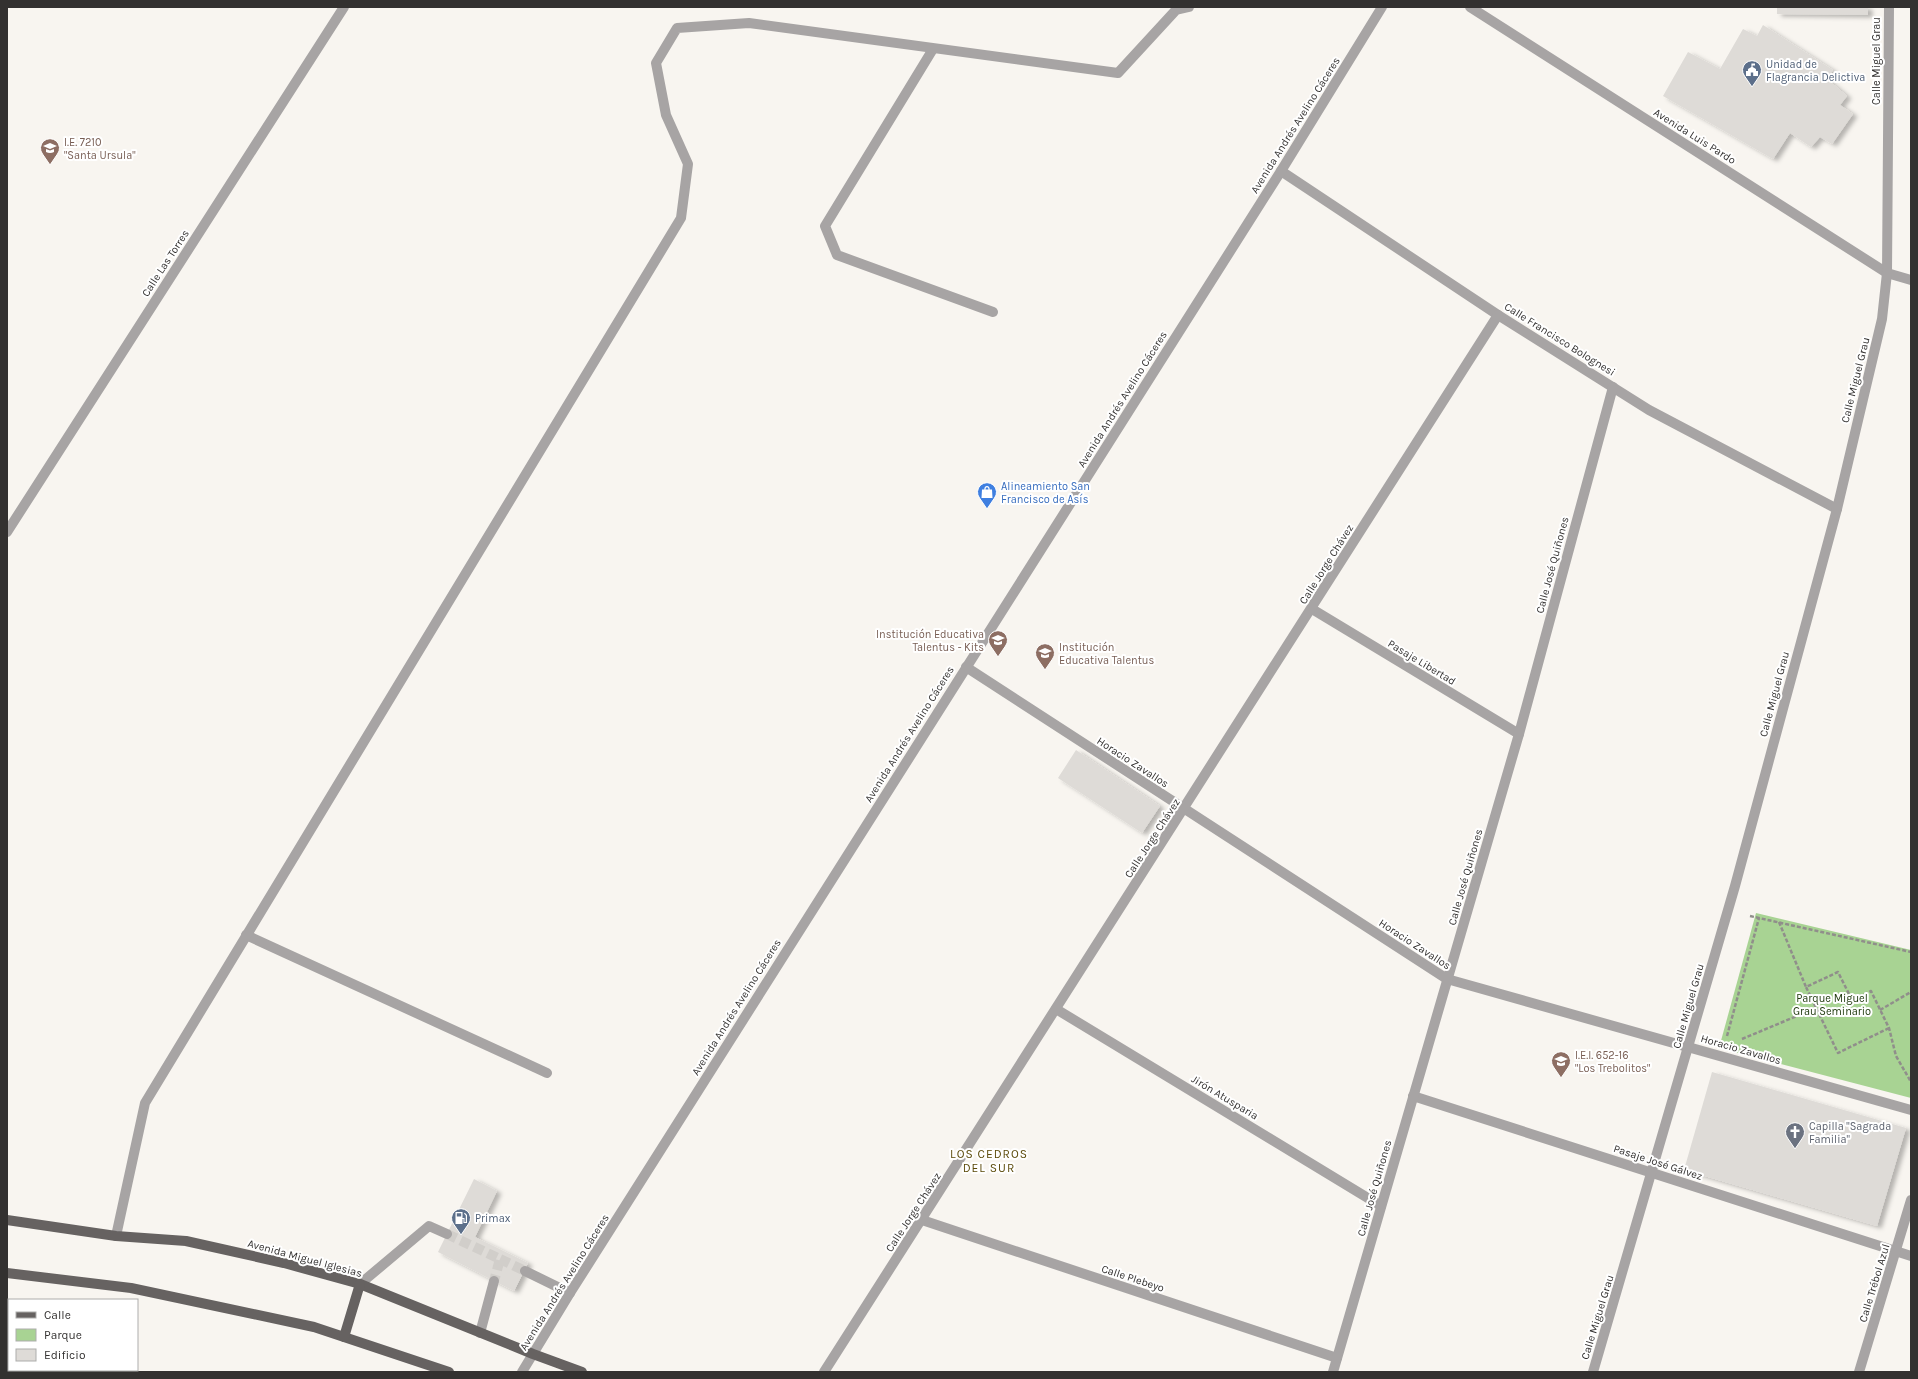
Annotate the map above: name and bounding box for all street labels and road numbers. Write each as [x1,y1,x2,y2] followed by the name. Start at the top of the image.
[1870,17,1883,105] street label: Calle Miguel Grau
[1248,55,1343,196] street label: Avenida Andrés Avelino Cáceres
[1651,106,1738,167] street label: Avenida Luis Pardo
[139,227,192,299] street label: Calle Las Torres
[1502,300,1618,379] street label: Calle Francisco Bolognesi
[1075,329,1170,470] street label: Avenida Andrés Avelino Cáceres
[1839,336,1872,424] street label: Calle Miguel Grau
[1533,515,1572,615] street label: Calle José Quiñones
[1297,522,1356,607] street label: Calle Jorge Chávez
[1385,637,1458,688] street label: Pasaje Libertad
[1757,650,1792,738] street label: Calle Miguel Grau
[862,664,957,805] street label: Avenida Andrés Avelino Cáceres
[1094,734,1171,791] street label: Horacio Zavallos
[1122,796,1183,880] street label: Calle Jorge Chávez
[1446,827,1486,927] street label: Calle José Quiñones
[1376,916,1453,973] street label: Horacio Zavallos
[689,937,784,1078] street label: Avenida Andrés Avelino Cáceres
[1670,962,1707,1050] street label: Calle Miguel Grau
[1699,1032,1783,1067] street label: Horacio Zavallos
[1189,1072,1261,1122] street label: Jirón Atusparia
[1355,1138,1395,1238] street label: Calle José Quiñones
[1612,1142,1704,1183] street label: Pasaje José Gálvez
[883,1170,944,1254] street label: Calle Jorge Chávez
[517,1212,612,1353] street label: Avenida Andrés Avelino Cáceres
[246,1237,364,1280] street label: Avenida Miguel Iglesias
[1856,1242,1893,1324] street label: Calle Trébol Azul
[1100,1262,1166,1295] street label: Calle Plebeyo
[1578,1273,1617,1361] street label: Calle Miguel Grau

